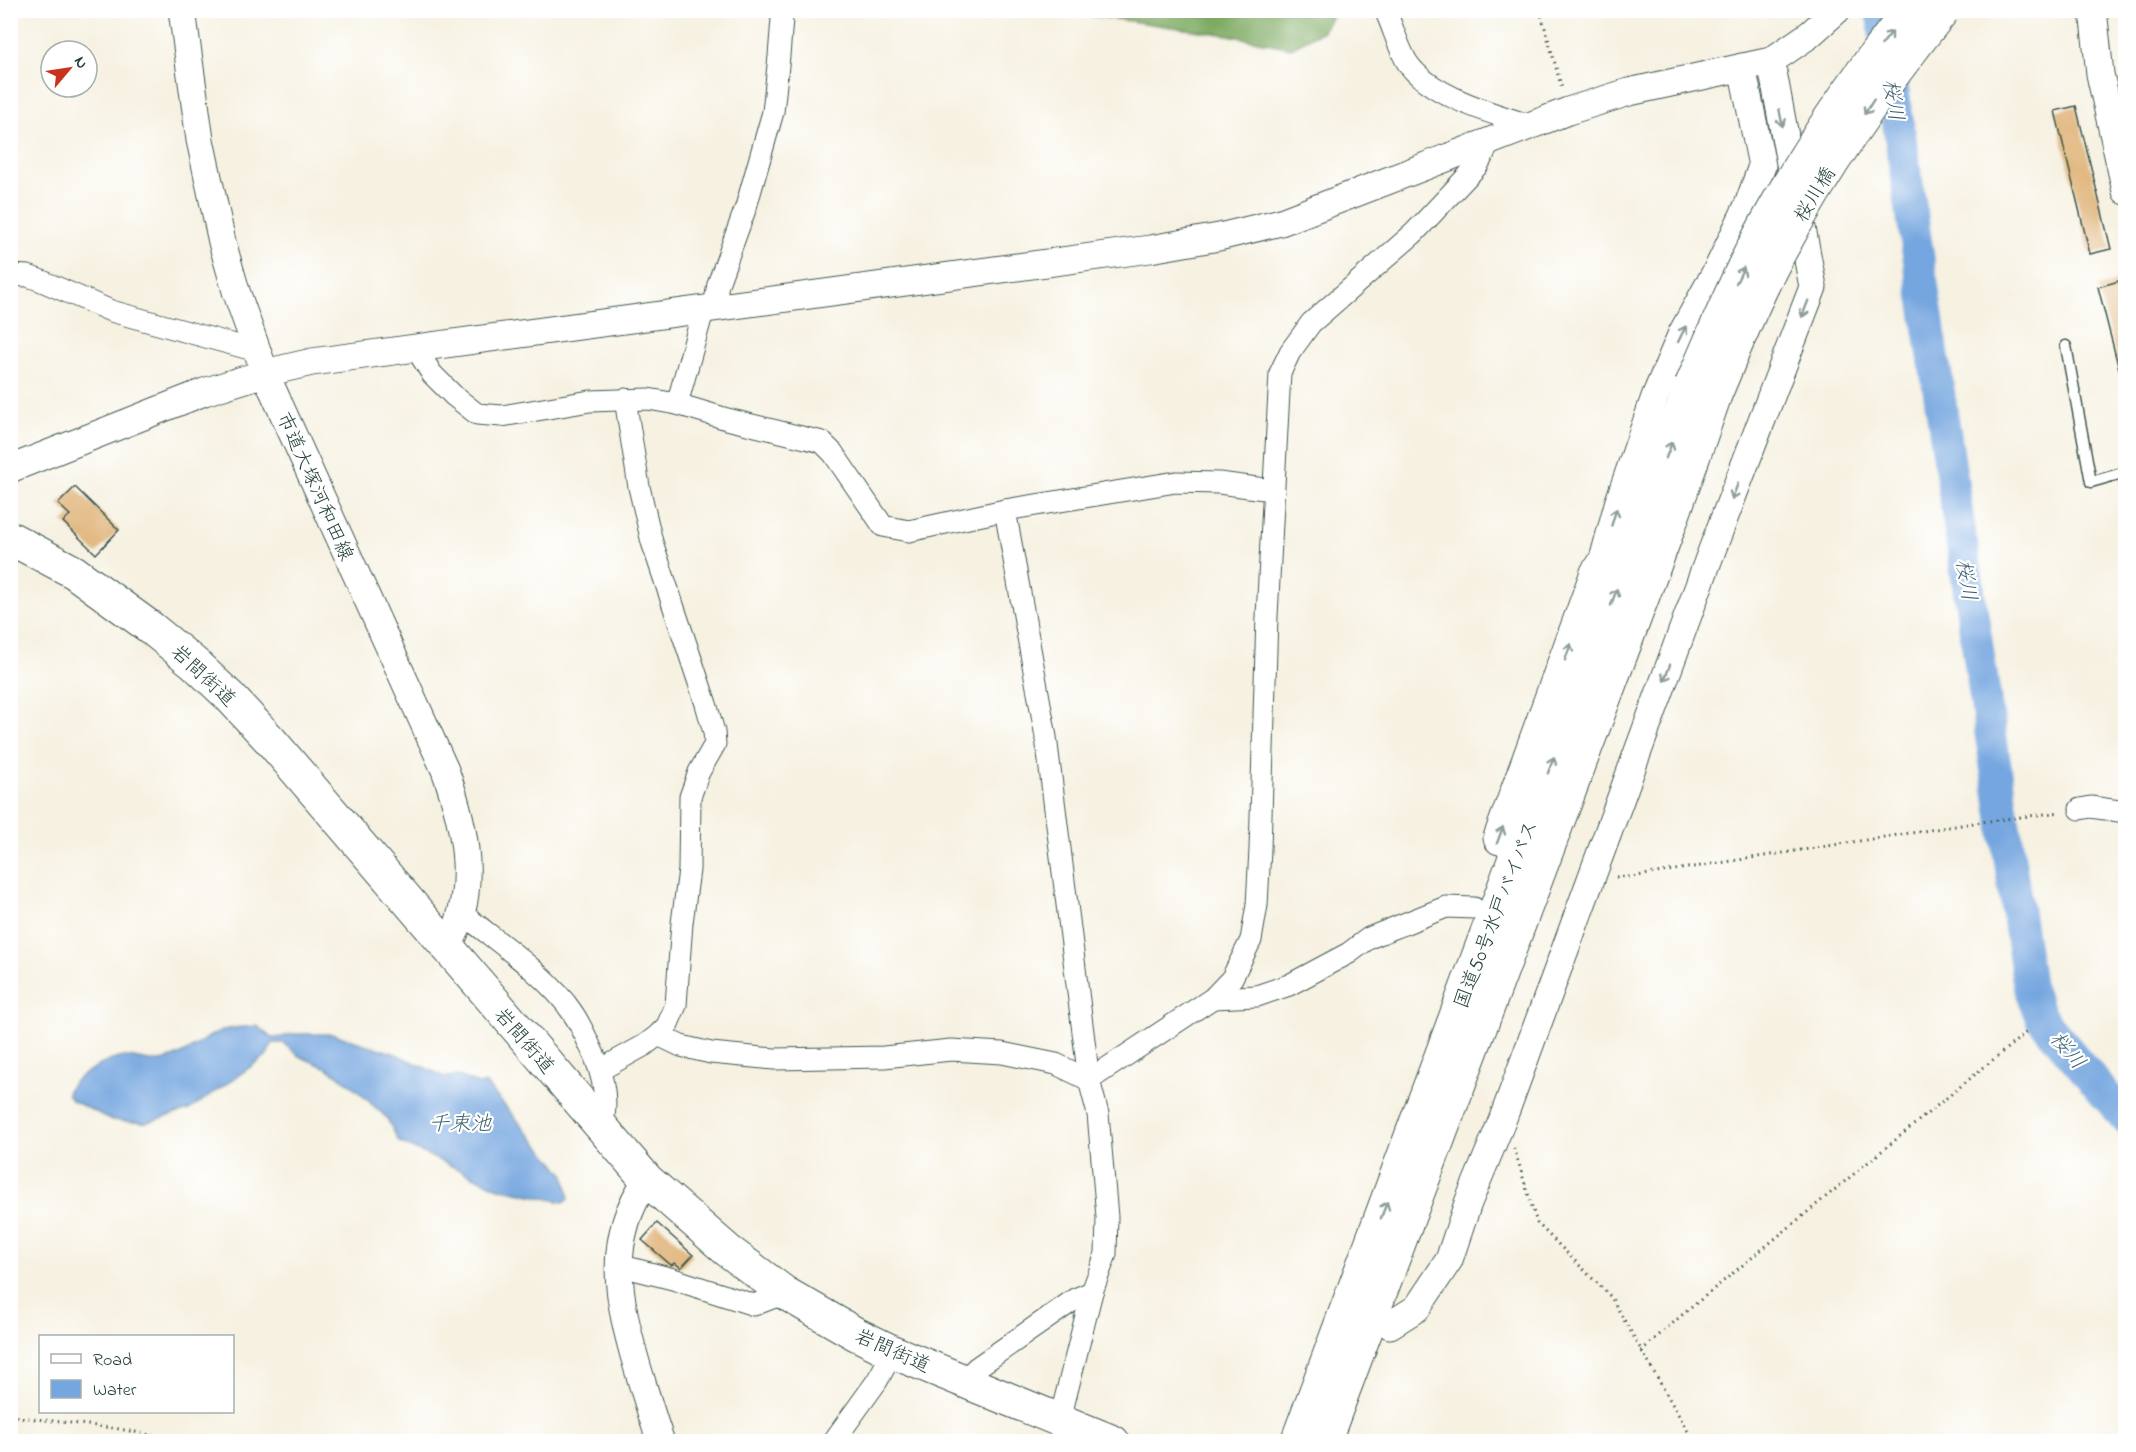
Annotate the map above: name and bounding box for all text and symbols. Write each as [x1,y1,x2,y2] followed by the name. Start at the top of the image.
[1881,31,1894,47] one-way arrow
[39,39,99,99] north arrow
[67,52,94,73] text: N
[1874,77,1910,123] water label: 桜川
[1863,98,1875,115] one-way arrow
[1776,108,1787,127] one-way arrow
[1788,162,1844,228] street label: 桜川橋
[1735,267,1747,285] one-way arrow
[1799,299,1810,317] one-way arrow
[1676,326,1688,344] one-way arrow
[268,408,360,566] street label: 市道大塚河和田線
[1664,441,1675,459] one-way arrow
[1729,481,1740,499] one-way arrow
[1609,508,1620,527] one-way arrow
[1947,557,1983,603] water label: 桜川
[1609,588,1620,607] one-way arrow
[163,639,241,715] street label: 岩間街道
[1563,643,1574,662] one-way arrow
[1660,663,1671,682] one-way arrow
[1546,757,1557,775] one-way arrow
[1448,816,1547,1013] street label: 国道50号水戸バイパス
[1496,826,1507,845] one-way arrow
[486,1002,560,1081] street label: 岩間街道
[2041,1026,2091,1077] water label: 桜川
[429,1110,492,1140] water label: 千束池
[1380,1201,1391,1220] one-way arrow
[850,1323,934,1382] street label: 岩間街道
[39,1335,234,1413] legend
[93,1348,132,1374] text: Road
[93,1378,137,1404] text: Water

